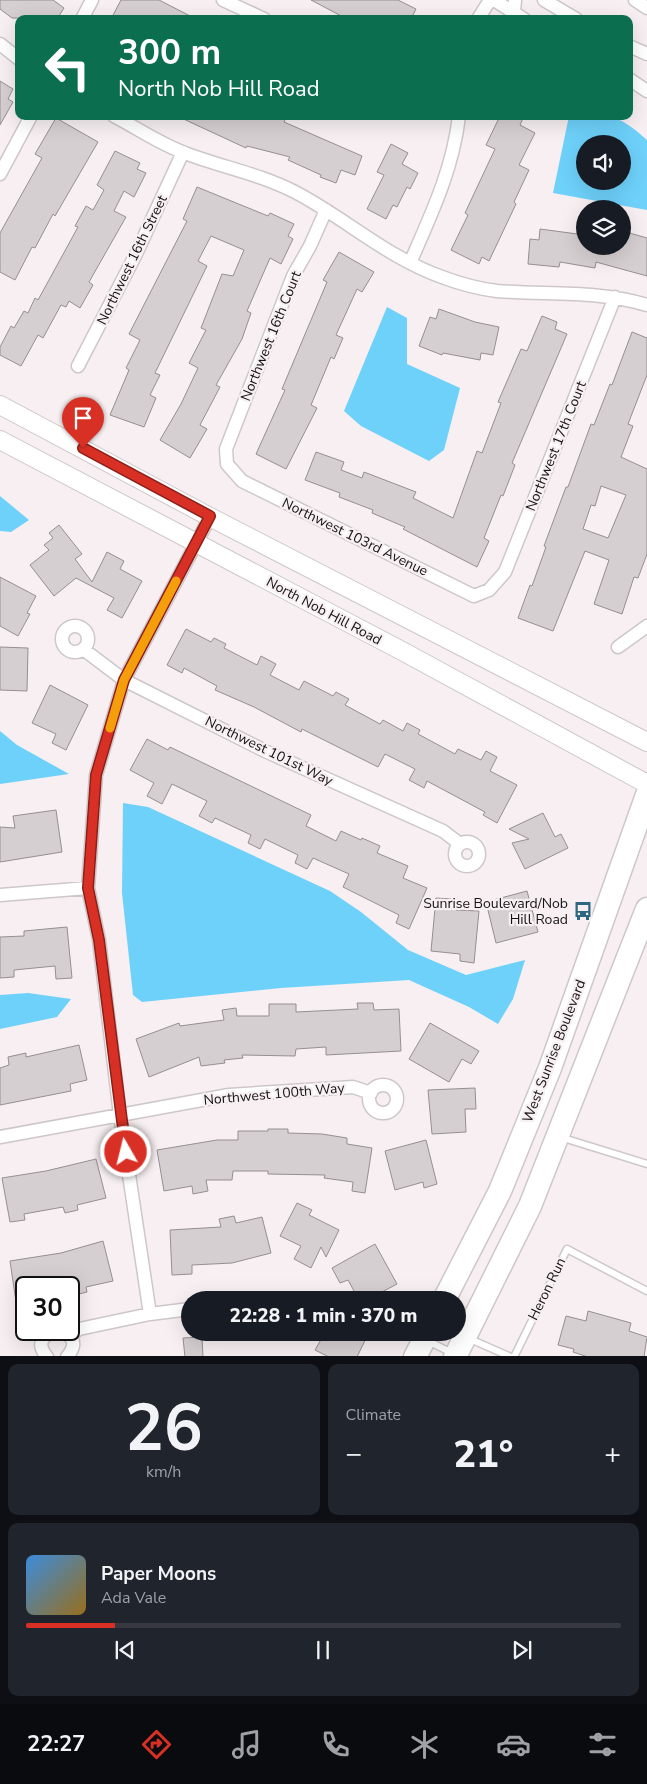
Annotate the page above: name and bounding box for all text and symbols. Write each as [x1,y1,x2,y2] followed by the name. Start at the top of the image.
[118,29,221,76] text: 300 m
[35,35,100,100] icon: left
[118,74,320,104] text: North Nob Hill Road
[576,135,631,255] map controls
[576,135,631,190] button: sound
[92,192,172,328] street label: Northwest 16th Street
[576,200,631,255] button: layers
[236,268,306,404] street label: Northwest 16th Court
[521,378,591,514] street label: Northwest 17th Court
[62,397,104,448] pin
[69,404,97,432] icon: arrive
[279,493,431,581] street label: Northwest 103rd Avenue
[263,573,385,649] street label: North Nob Hill Road
[202,712,337,791] street label: Northwest 101st Way
[423,894,568,929] place label: Sunrise Boulevard/Nob Hill Road
[572,900,594,922] bus stop icon: Sunrise Boulevard/Nob Hill Road
[518,977,590,1125] street label: West Sunrise Boulevard
[203,1078,346,1110] street label: Northwest 100th Way
[99,1125,151,1177] position arrow
[524,1254,570,1324] street label: Heron Run
[15,1276,80,1341] speed limit sign: 30
[230,1303,417,1329] text: 22:28 · 1 min · 370 m
[125,1384,203,1473] text: 26
[346,1404,401,1426] text: Climate
[453,1429,513,1480] text: 21°
[346,1435,362,1473] text: −
[604,1435,621,1473] text: +
[146,1461,181,1483] text: km/h
[101,1561,216,1587] text: Paper Moons
[101,1587,166,1609] text: Ada Vale
[111,1636,139,1664] icon: previous
[309,1636,337,1664] icon: pause
[508,1636,536,1664] icon: next
[139,1727,174,1762] icon: directions
[229,1727,264,1762] icon: music
[318,1727,353,1762] icon: phone
[407,1727,442,1762] icon: climate
[496,1727,531,1762] icon: car
[585,1727,620,1762] icon: filters
[27,1729,85,1759] text: 22:27

